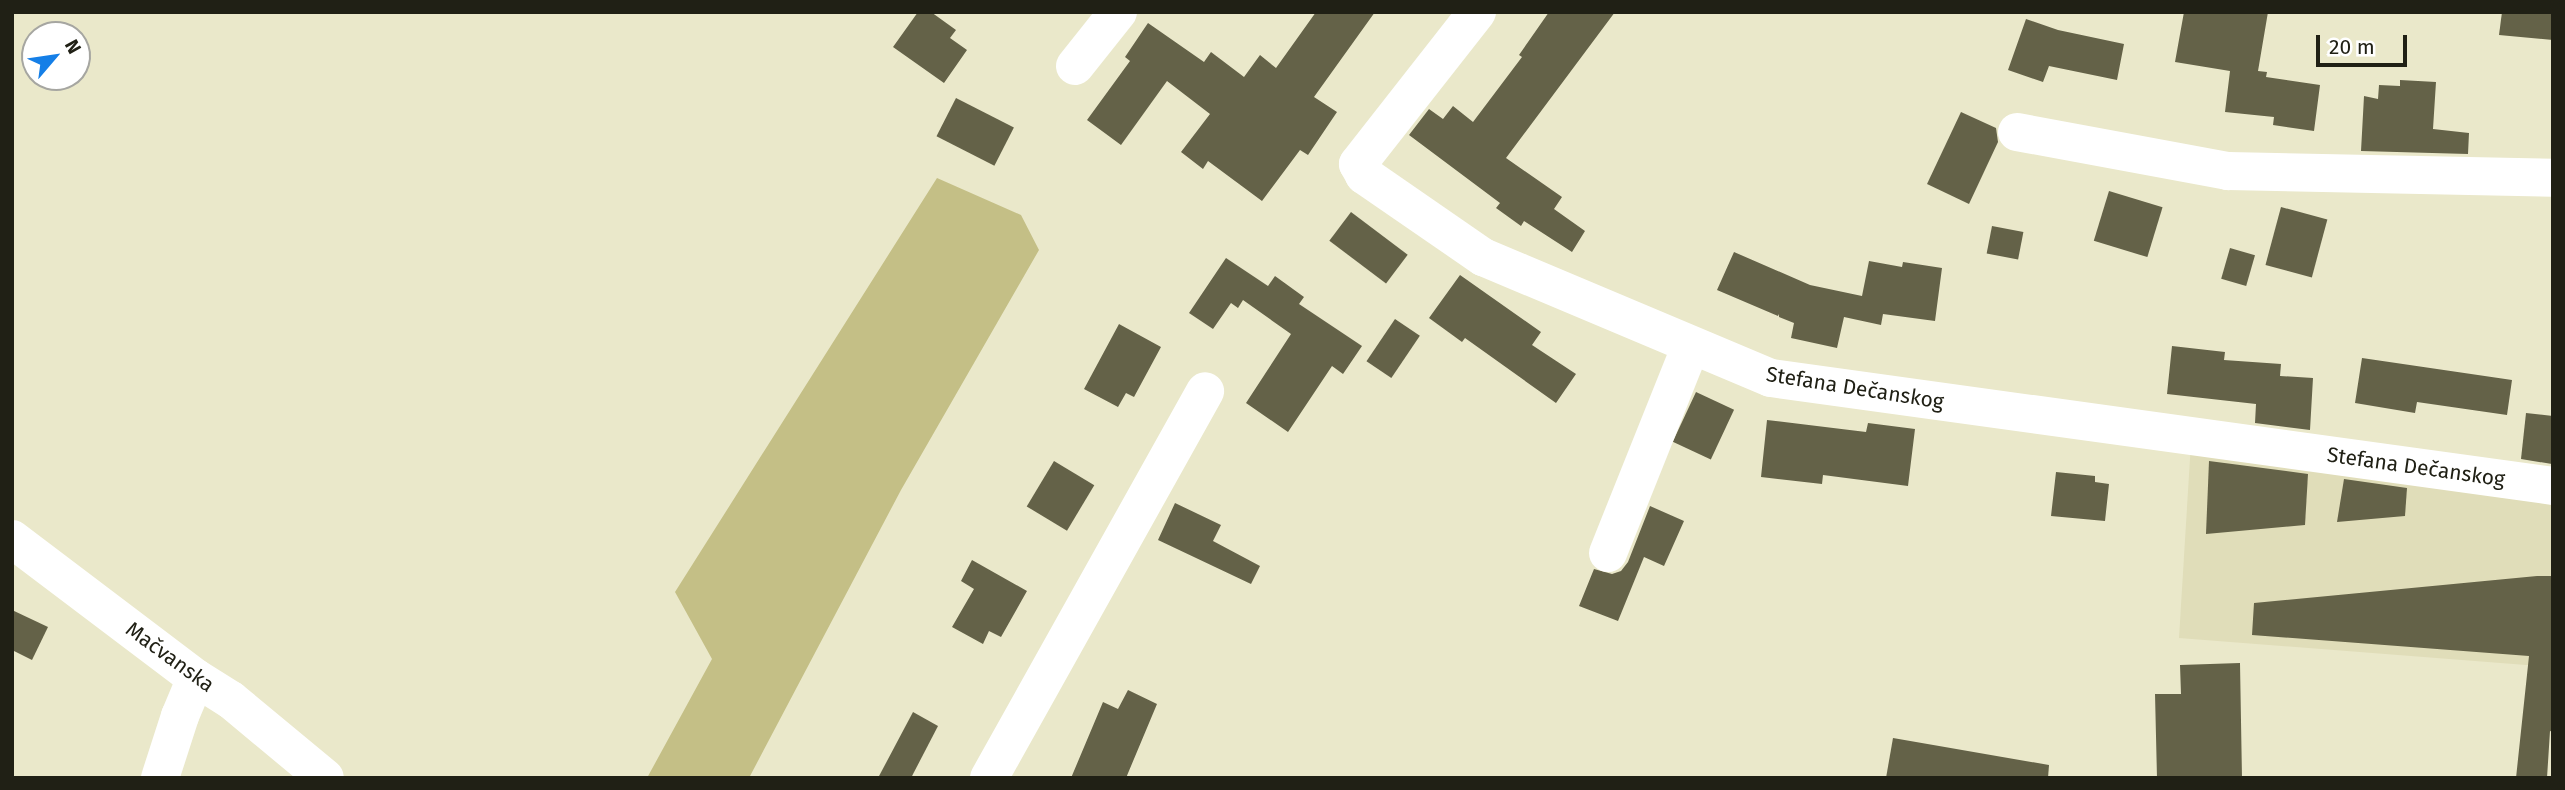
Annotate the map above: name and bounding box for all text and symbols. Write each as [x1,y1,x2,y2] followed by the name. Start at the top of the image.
[21,21,91,91] north arrow
[2320,21,2411,65] scale bar
[2329,34,2375,60] text: 20 m
[60,35,86,58] text: N
[1764,362,1946,414] street label: Stefana Dečanskog
[2325,442,2507,492] street label: Stefana Dečanskog
[121,616,219,698] street label: Mačvanska

